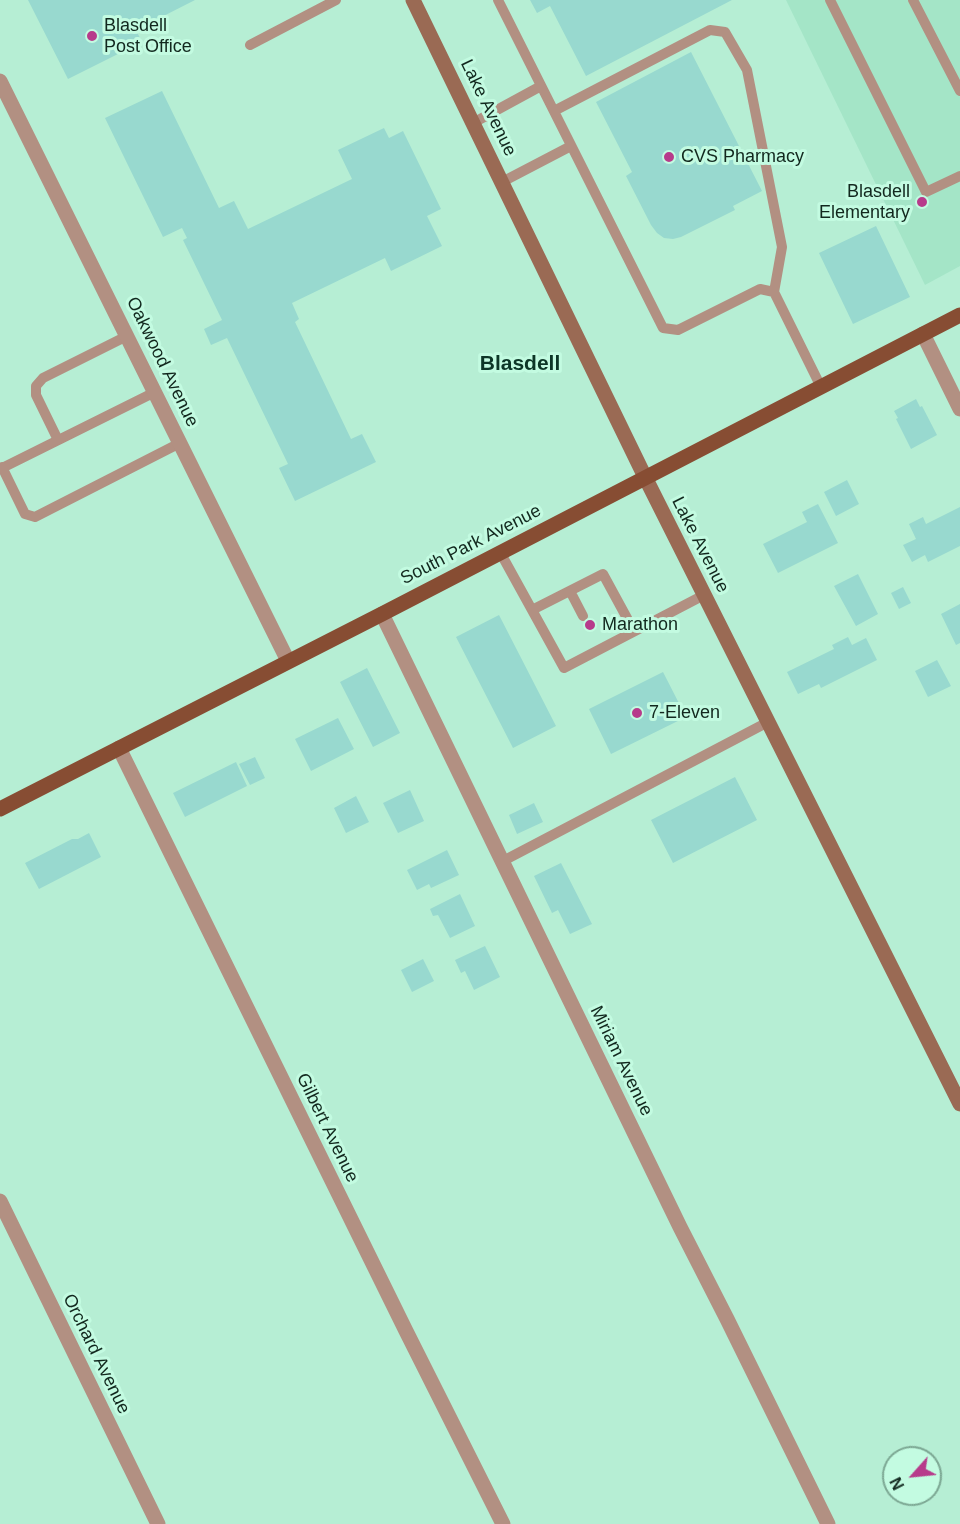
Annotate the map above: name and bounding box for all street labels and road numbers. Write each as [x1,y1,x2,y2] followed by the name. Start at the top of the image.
[455,56,521,160] street label: Lake Avenue
[121,294,203,430] street label: Oakwood Avenue
[667,493,733,597] street label: Lake Avenue
[397,500,545,590] street label: South Park Avenue
[585,1002,657,1120] street label: Miriam Avenue
[291,1070,363,1186] street label: Gilbert Avenue
[58,1291,134,1417] street label: Orchard Avenue

